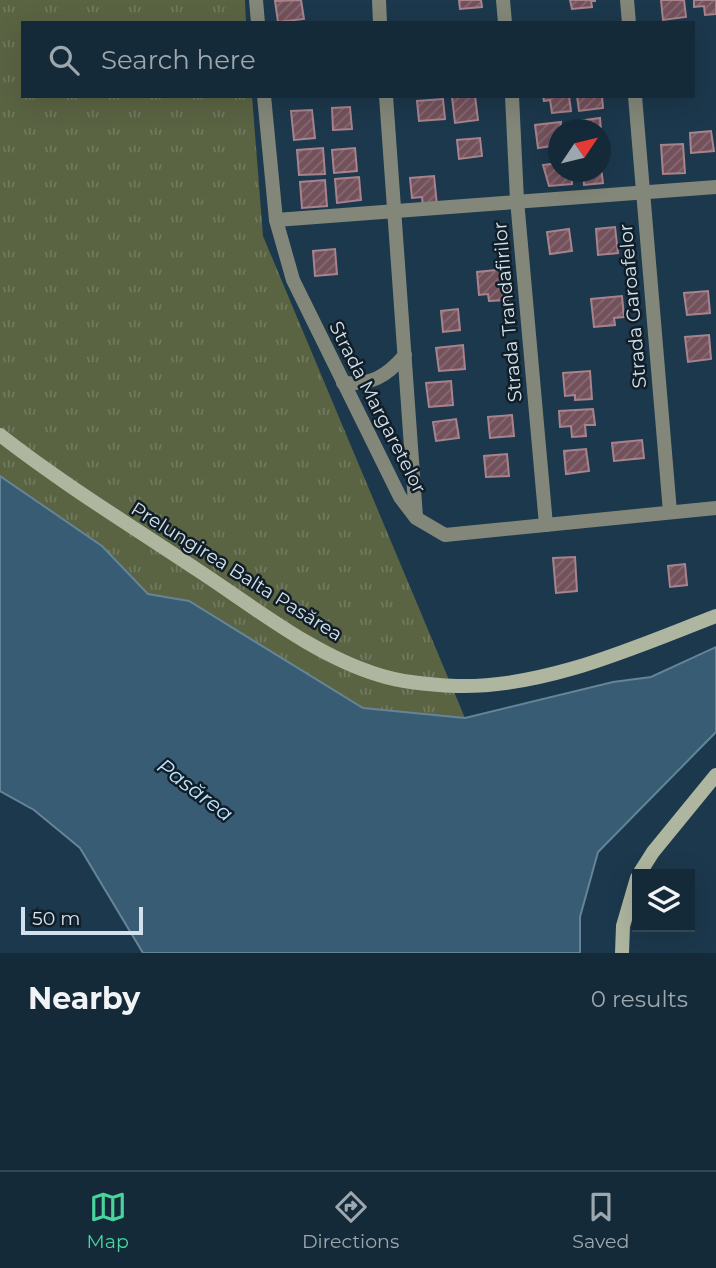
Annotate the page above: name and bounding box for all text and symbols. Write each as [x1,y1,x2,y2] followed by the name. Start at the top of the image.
[21,21,695,98] search box
[45,41,83,79] icon: search
[101,44,256,76] text: Search here
[548,119,611,182] north arrow
[488,221,527,403] street label: Strada Trandafirilor
[614,223,651,389] street label: Strada Garoafelor
[324,317,431,497] street label: Strada Margaretelor
[127,497,347,646] street label: Prelungirea Balta Pasărea
[152,753,238,826] water label: Pasărea
[632,869,695,932] map controls
[632,869,695,932] button: layers
[21,904,144,936] scale bar
[32,907,80,930] text: 50 m
[28,980,140,1017] text: Nearby
[591,985,688,1013] text: 0 results
[87,1188,129,1253] tab: Map
[302,1188,399,1253] tab: Directions
[572,1188,629,1253] tab: Saved

